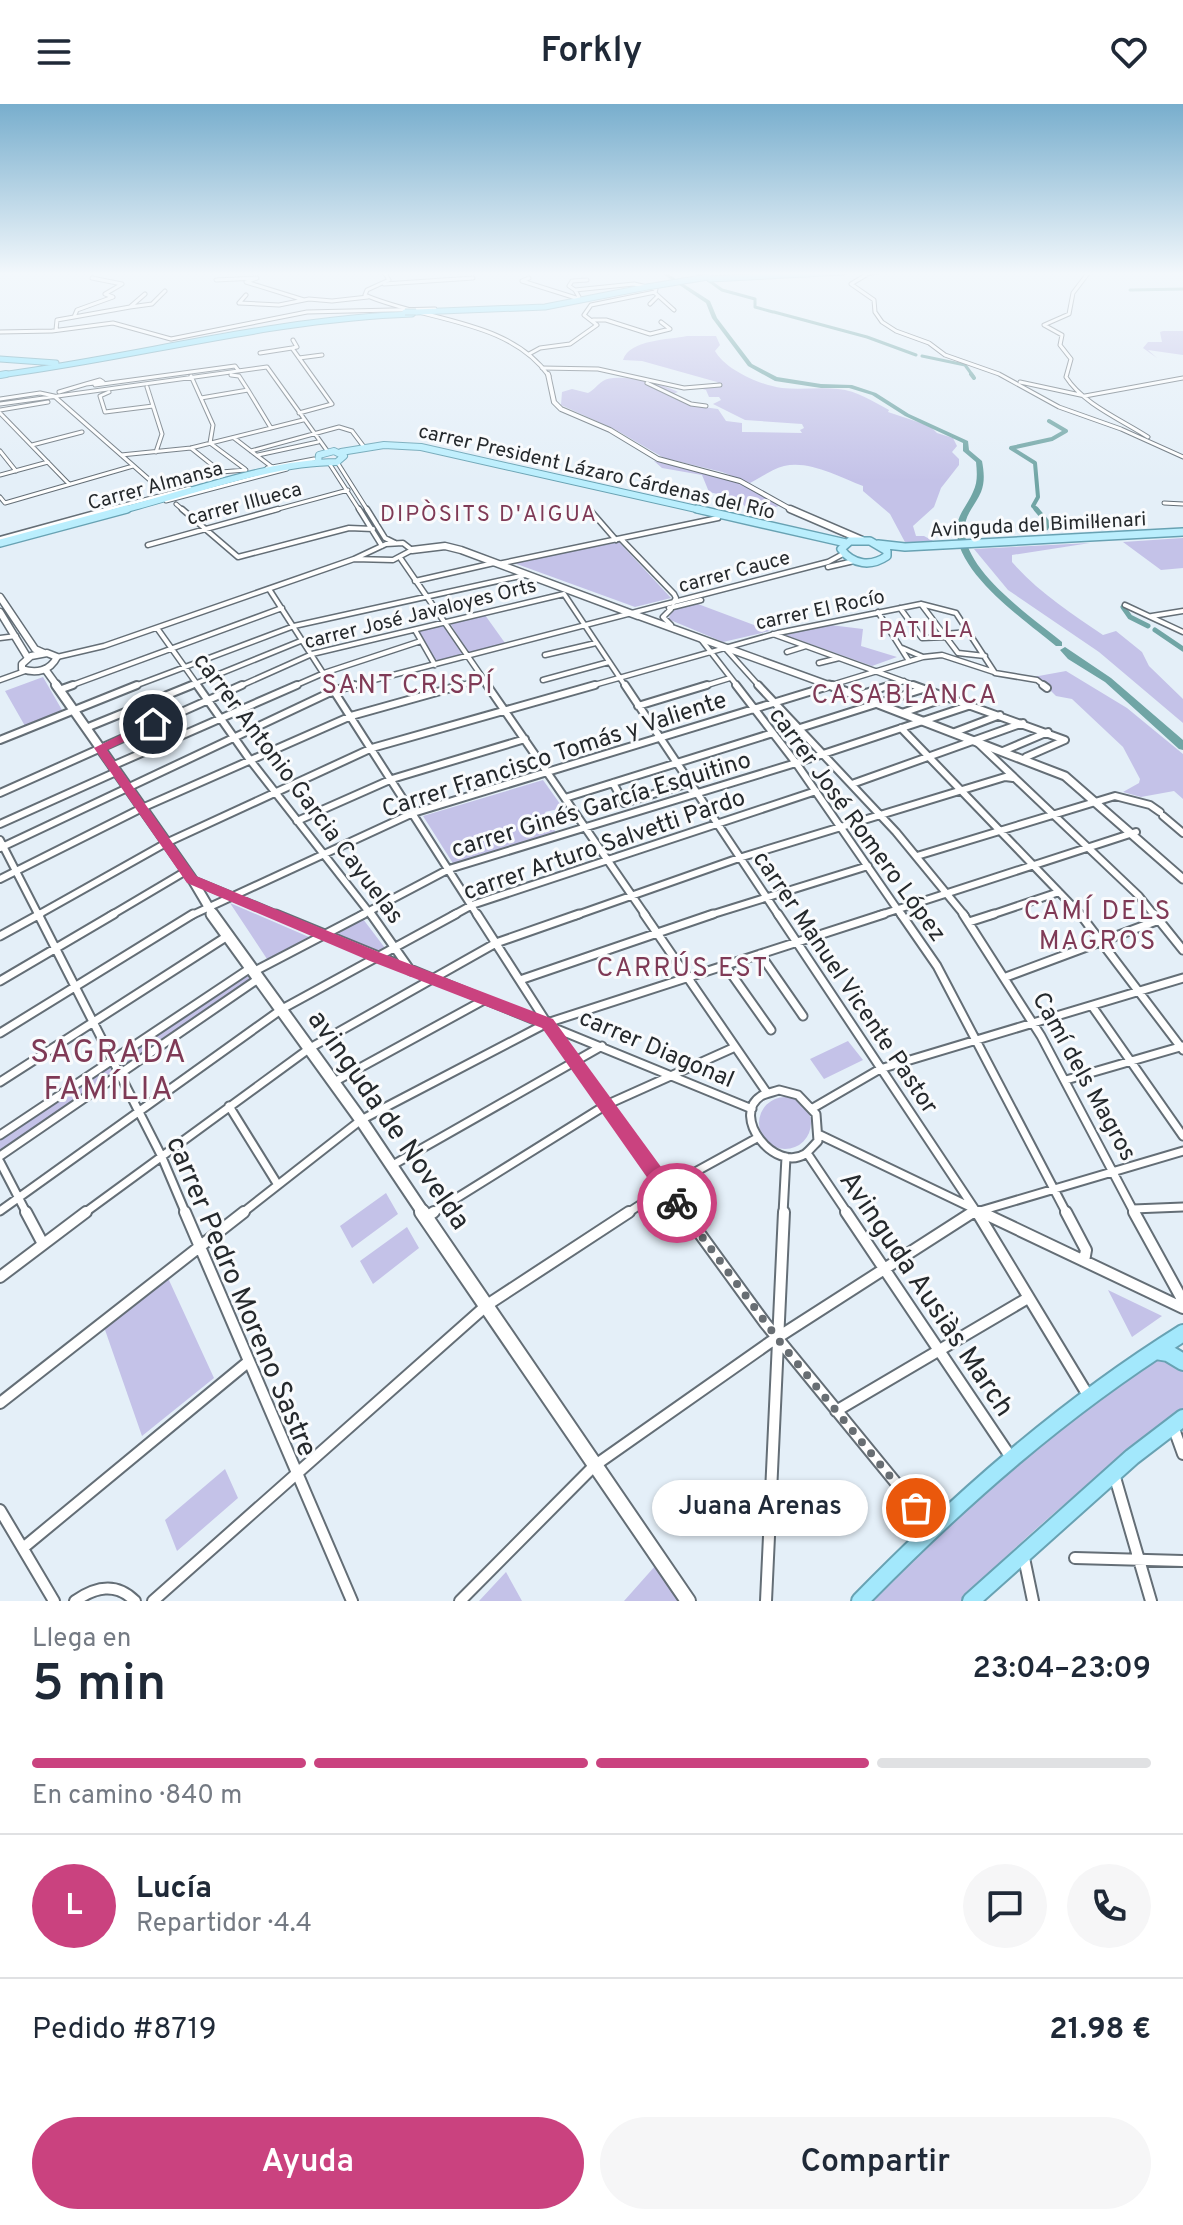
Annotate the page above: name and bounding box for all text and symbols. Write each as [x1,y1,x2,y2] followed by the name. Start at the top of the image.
[540,29,643,75] text: Forkly
[32,30,76,74] icon: menu
[1107,30,1151,74] icon: heart
[416,419,777,527] street label: carrer President Lázaro Cárdenas del Río
[85,456,226,517] street label: Carrer Almansa
[184,477,305,533] street label: carrer Illueca
[380,499,598,529] district label: DIPÒSITS D'AIGUA
[929,507,1147,545] street label: Avinguda del Bimil·lenari
[676,546,793,600] street label: carrer Cauce
[302,574,539,656] street label: carrer José Javaloyes Orts
[753,585,887,637] street label: carrer El Rocío
[879,618,975,645] district label: PATILLA
[186,648,409,931] street label: carrer Antonio Garcia Cayuelas
[321,668,495,703] district label: SANT CRISPÍ
[812,680,998,713] district label: CASABLANCA
[378,686,731,826] street label: Carrer Francisco Tomás y Valiente
[119,690,187,758] pin
[131,702,175,746] icon: home
[761,702,952,948] street label: carrer José Romero López
[448,746,755,866] street label: carrer Ginés García Esquitino
[460,784,750,908] street label: carrer Arturo Salvetti Pardo
[745,846,944,1120] street label: carrer Manuel Vicente Pastor
[1024,894,1172,959] district label: CAMÍ DELS MAGROS
[597,951,769,986] district label: CARRÚS EST
[1024,987,1142,1167] street label: Camí dels Magros
[298,1004,477,1238] street label: avinguda de Novelda
[574,1004,738,1096] street label: carrer Diagonal
[30,1034,188,1111] district label: SAGRADA FAMÍLIA
[156,1131,324,1463] street label: carrer Pedro Moreno Sastre
[637,1163,717,1243] courier
[830,1165,1021,1424] street label: Avinguda Ausiàs March
[655,1181,699,1225] icon: bike
[882,1474,950,1542] pin
[652,1480,868,1536] callout: Juana Arenas
[894,1486,938,1530] icon: bag
[678,1491,842,1524] text: Juana Arenas
[32,1623,131,1656] text: Llega en
[972,1651,1151,1688] text: 23:04–23:09
[32,1653,166,1719] text: 5 min
[32,1780,242,1813] text: En camino · 840 m
[963,1864,1047,1948] button: chat
[1067,1864,1151,1948] button: phone
[136,1871,212,1908] text: Lucía
[66,1888,82,1925] text: L
[136,1908,312,1941] text: Repartidor · 4.4
[32,2012,217,2049] text: Pedido #8719
[1049,2012,1151,2049] text: 21.98 €
[32,2117,584,2209] button: Ayuda
[600,2117,1151,2209] button: Compartir

